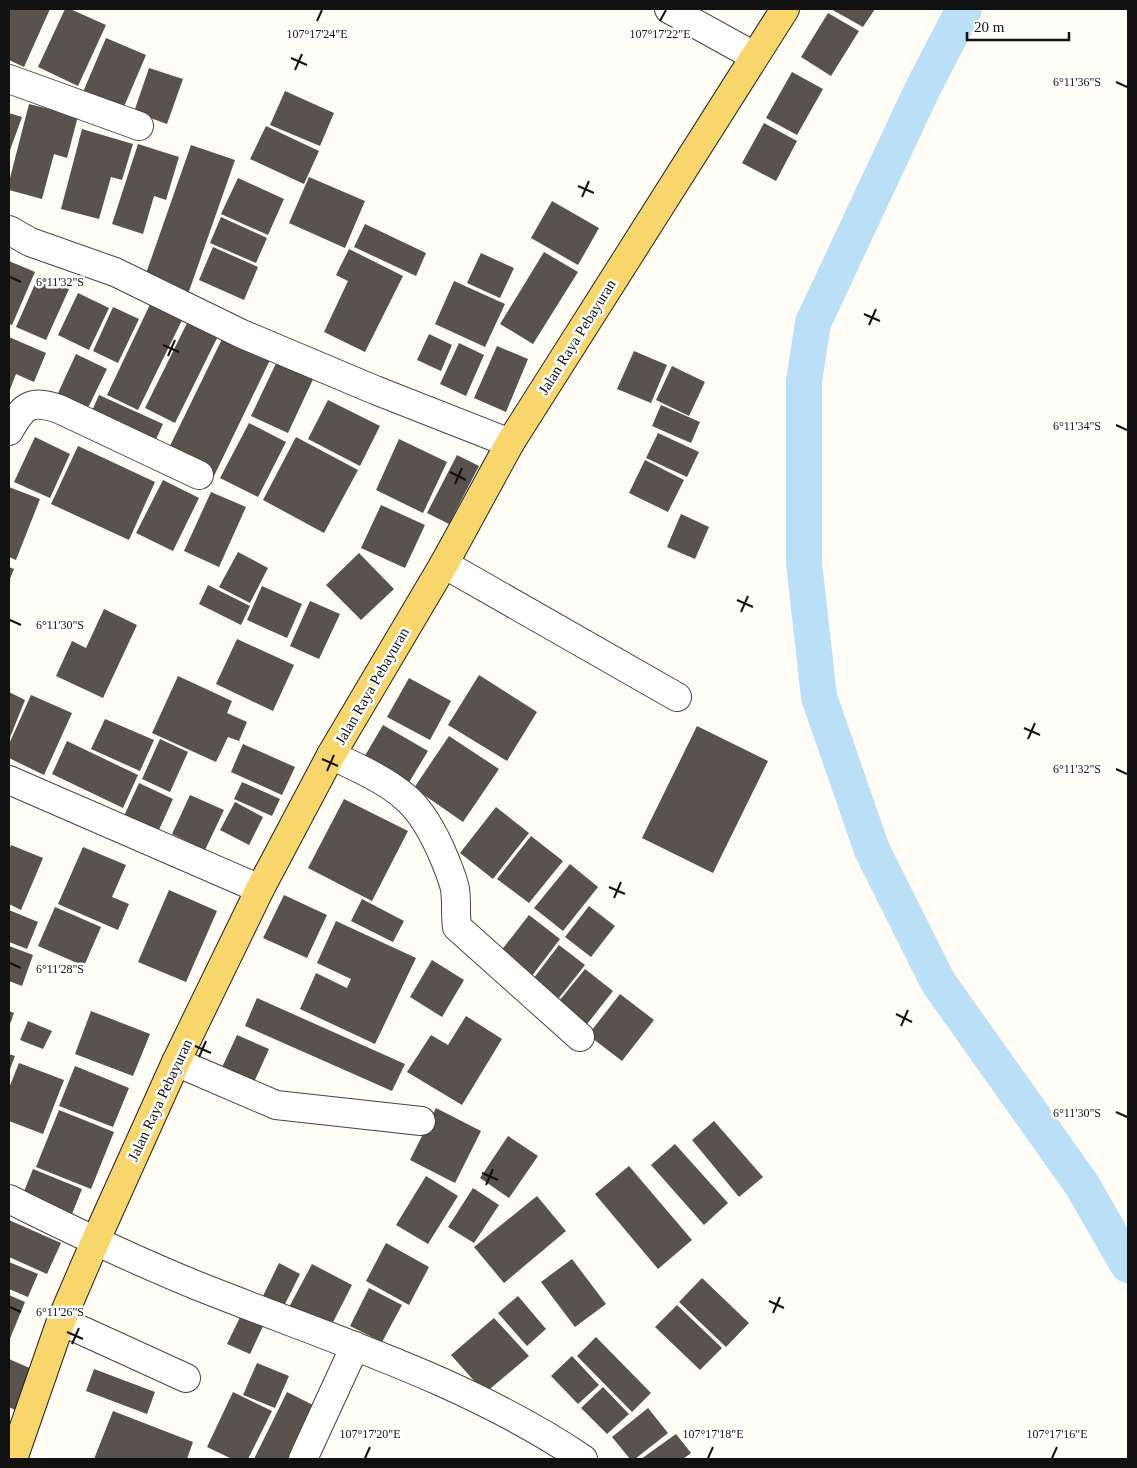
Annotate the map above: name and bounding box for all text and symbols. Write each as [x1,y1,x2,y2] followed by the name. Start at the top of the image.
[967,10,1070,42] scale bar
[974,19,1005,35] text: 20 m
[286,27,348,41] text: 107°17'24"E
[629,27,691,41] text: 107°17'22"E
[1053,75,1101,89] text: 6°11'36"S
[36,275,84,289] text: 6°11'32"S
[535,276,619,397] street label: Jalan Raya Pebayuran
[1053,419,1101,433] text: 6°11'34"S
[36,618,84,632] text: 6°11'30"S
[332,624,412,747] street label: Jalan Raya Pebayuran
[1053,762,1101,776] text: 6°11'32"S
[36,962,84,976] text: 6°11'28"S
[125,1036,195,1163] street label: Jalan Raya Pebayuran
[1053,1106,1101,1120] text: 6°11'30"S
[36,1305,84,1319] text: 6°11'26"S
[339,1427,401,1441] text: 107°17'20"E
[682,1427,744,1441] text: 107°17'18"E
[1026,1427,1088,1441] text: 107°17'16"E

